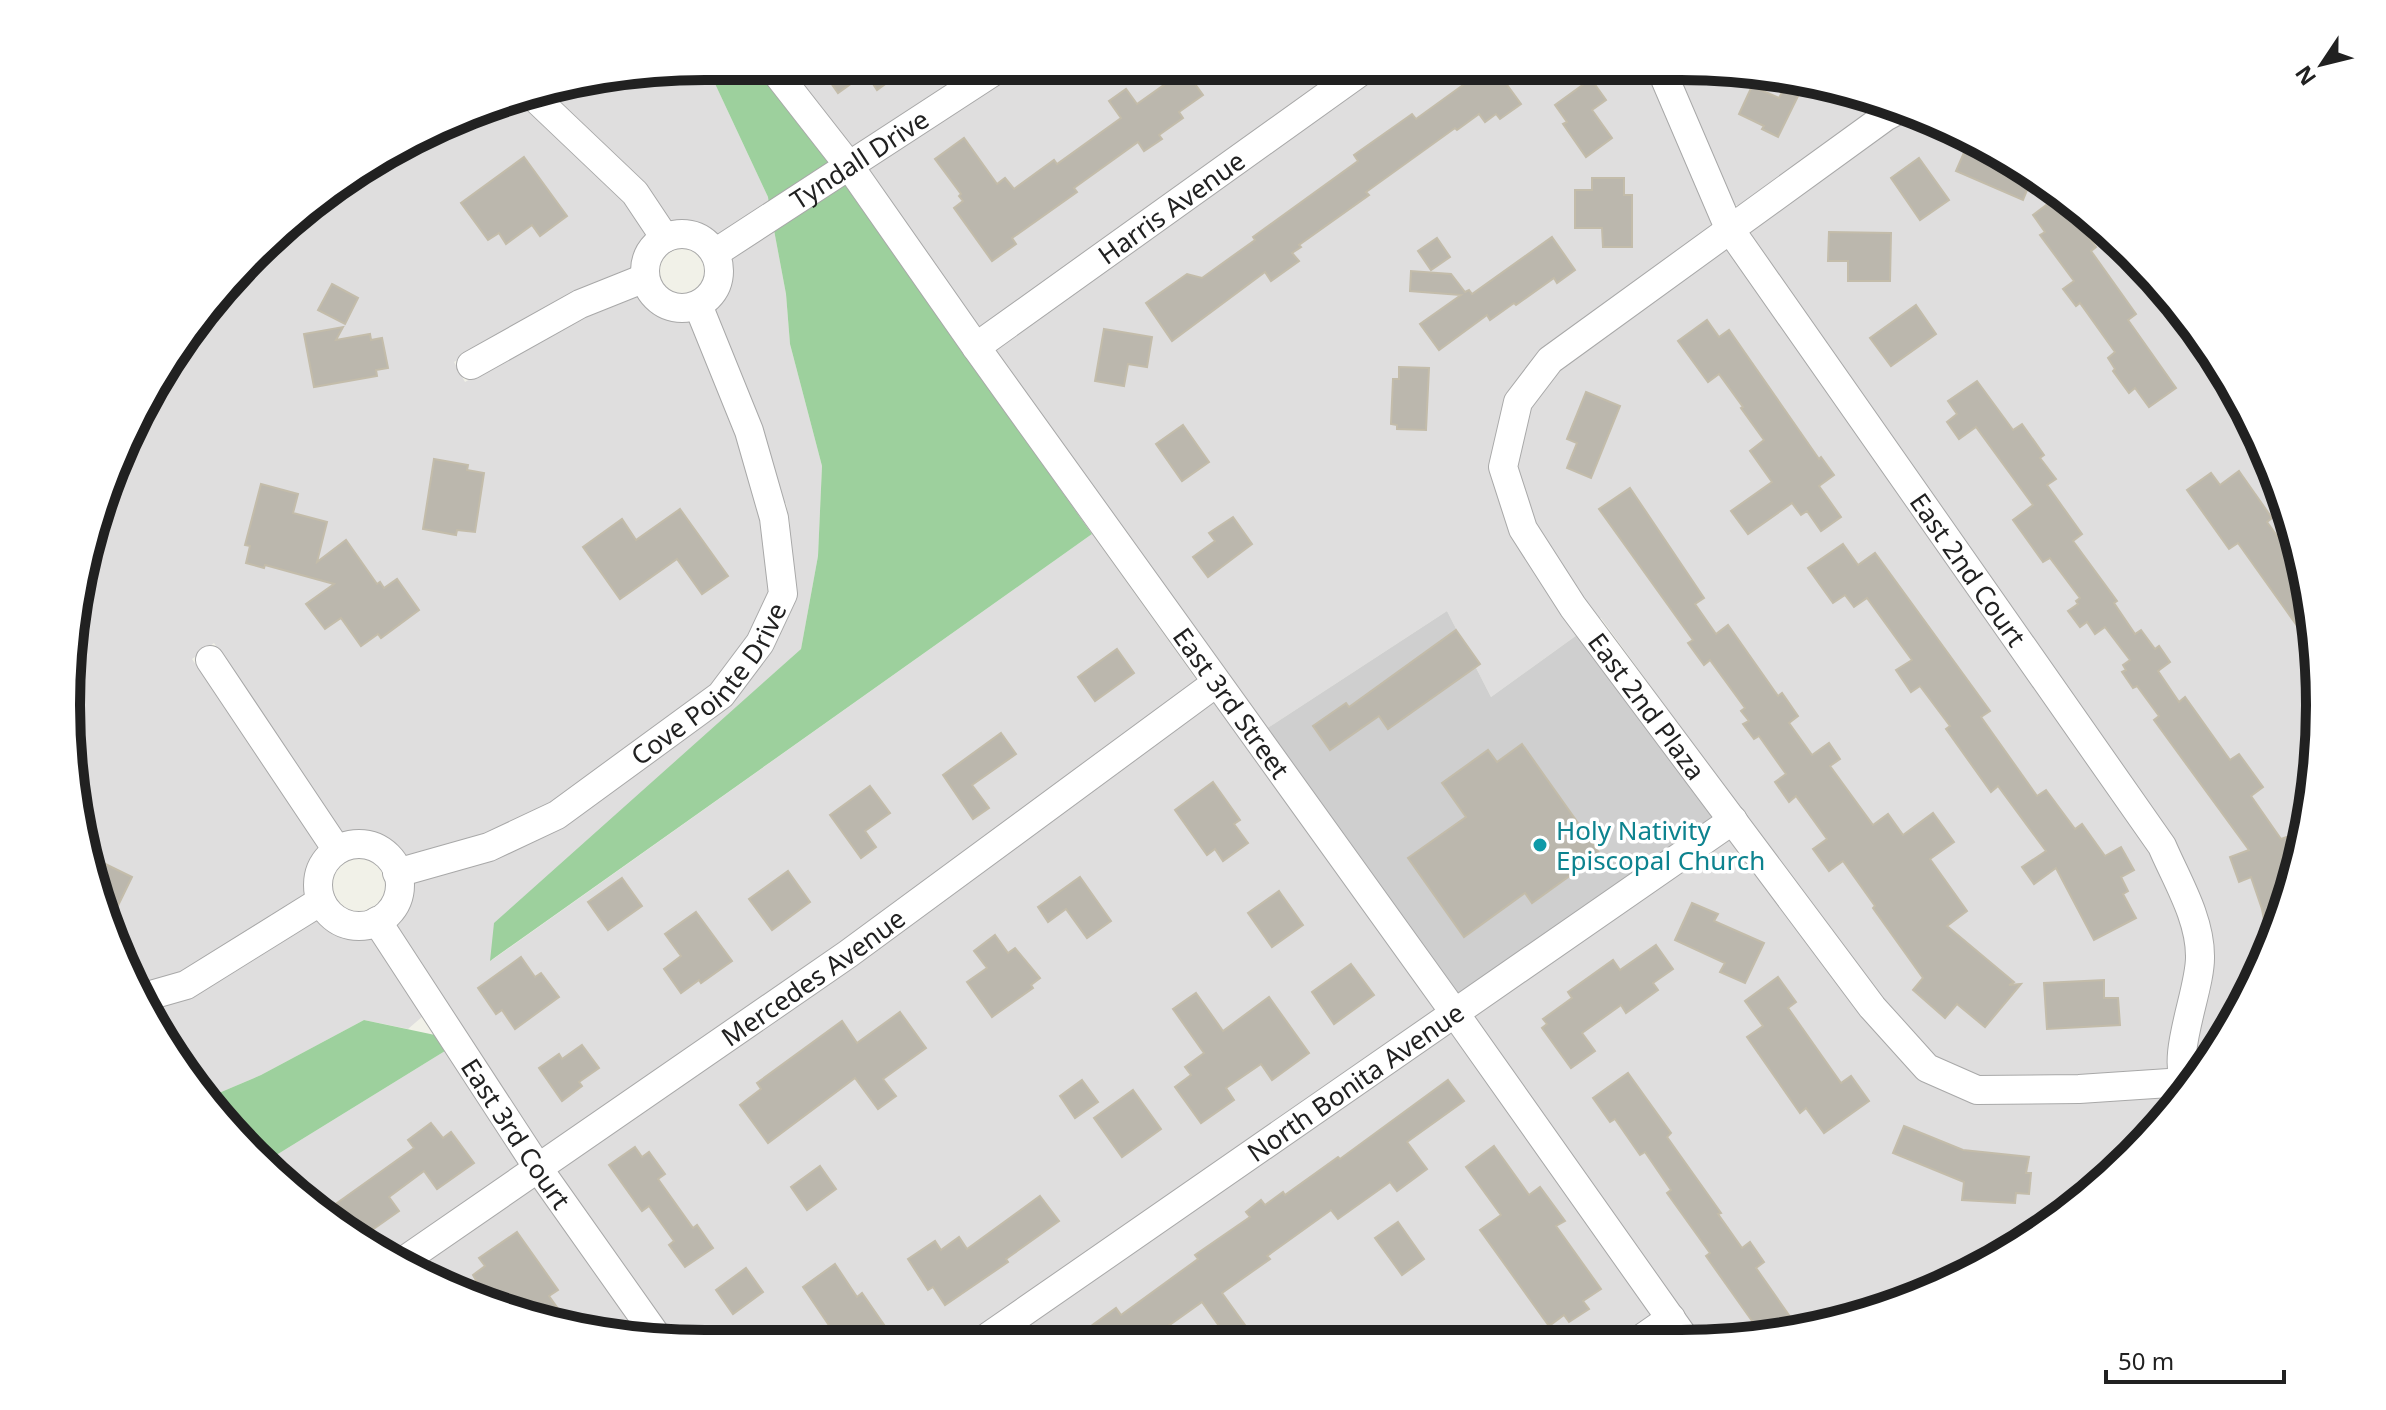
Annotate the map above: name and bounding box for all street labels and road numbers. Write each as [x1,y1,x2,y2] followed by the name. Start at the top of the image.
[783,101,935,217] street label: Tyndall Drive
[1090,142,1252,272] street label: Harris Avenue
[1902,485,2035,653] street label: East 2nd Court
[623,597,795,773] street label: Cove Pointe Drive
[1165,620,1298,786] street label: East 3rd Street
[1580,625,1714,787] street label: East 2nd Plaza
[714,900,912,1054] street label: Mercedes Avenue
[1240,994,1471,1170] street label: North Bonita Avenue
[453,1051,579,1216] street label: East 3rd Court

